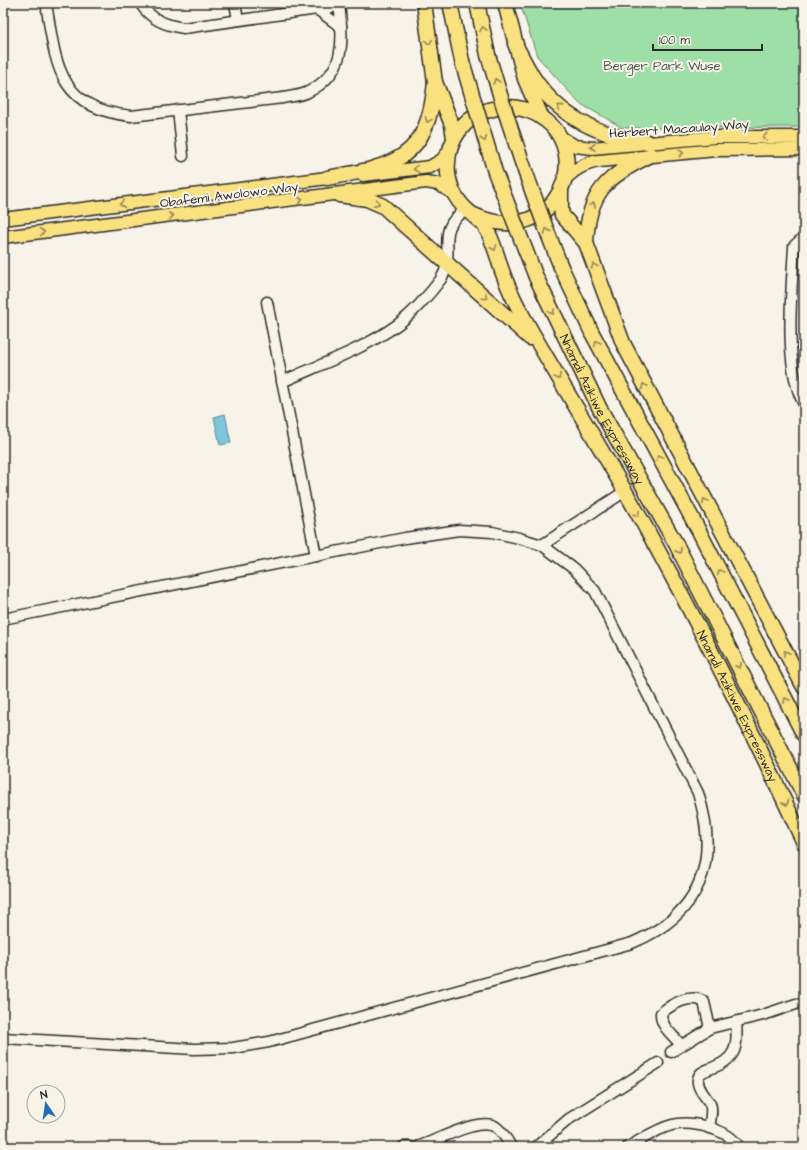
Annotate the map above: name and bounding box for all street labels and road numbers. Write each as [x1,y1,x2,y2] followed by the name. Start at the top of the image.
[609,115,750,144] street label: Herbert Macaulay Way
[159,178,299,213] street label: Obafemi Awolowo Way
[555,331,649,488] street label: Nnamdi Azikiwe Expressway
[692,627,782,786] street label: Nnamdi Azikiwe Expressway

